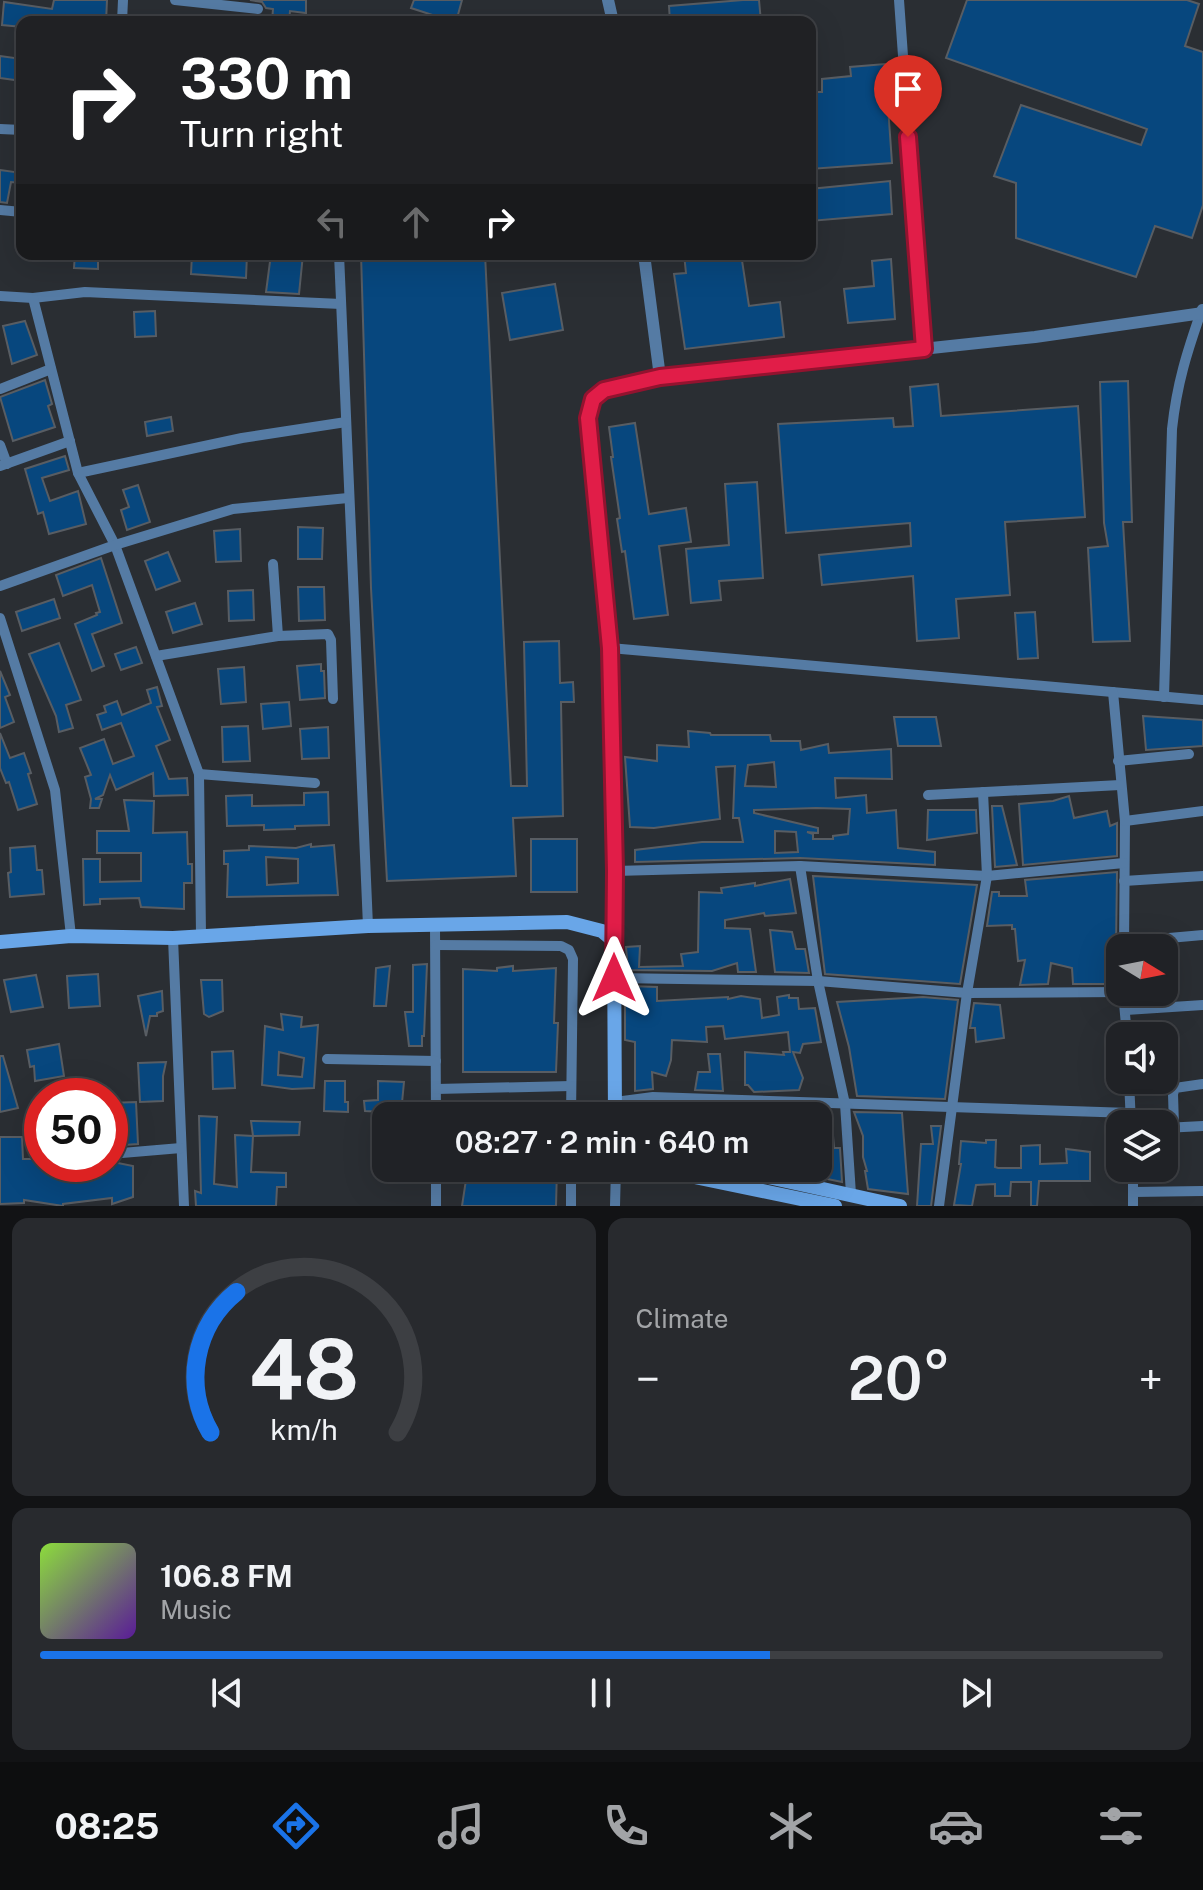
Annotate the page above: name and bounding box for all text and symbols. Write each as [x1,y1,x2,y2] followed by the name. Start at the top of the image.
[180,46,353,112] text: 330 m
[48,48,152,152] icon: right
[874,55,942,137] pin
[886,67,930,111] icon: arrive
[180,113,343,155] text: Turn right
[310,200,354,244] icon: left
[394,200,438,244] icon: ahead
[478,200,522,244] icon: right
[1106,934,1178,1006] north arrow
[1106,934,1178,1182] map controls
[572,936,656,1020] position arrow
[1106,1022,1178,1094] button: sound
[24,1078,128,1182] speed limit sign: 50
[1106,1110,1178,1182] button: layers
[455,1124,749,1160] text: 08:27 · 2 min · 640 m
[636,1303,729,1334] text: Climate
[249,1320,359,1418] text: 48
[848,1343,951,1414] text: 20°
[636,1353,660,1405] text: −
[1139,1353,1163,1405] text: +
[270,1413,337,1446] text: km/h
[160,1558,293,1594] text: 106.8 FM
[160,1594,232,1625] text: Music
[205,1671,249,1715] icon: previous
[579,1671,623,1715] icon: pause
[954,1671,998,1715] icon: next
[268,1798,324,1854] icon: directions
[433,1798,489,1854] icon: music
[598,1798,654,1854] icon: phone
[763,1798,819,1854] icon: climate
[928,1798,984,1854] icon: car
[1093,1798,1149,1854] icon: filters
[54,1805,159,1847] text: 08:25

